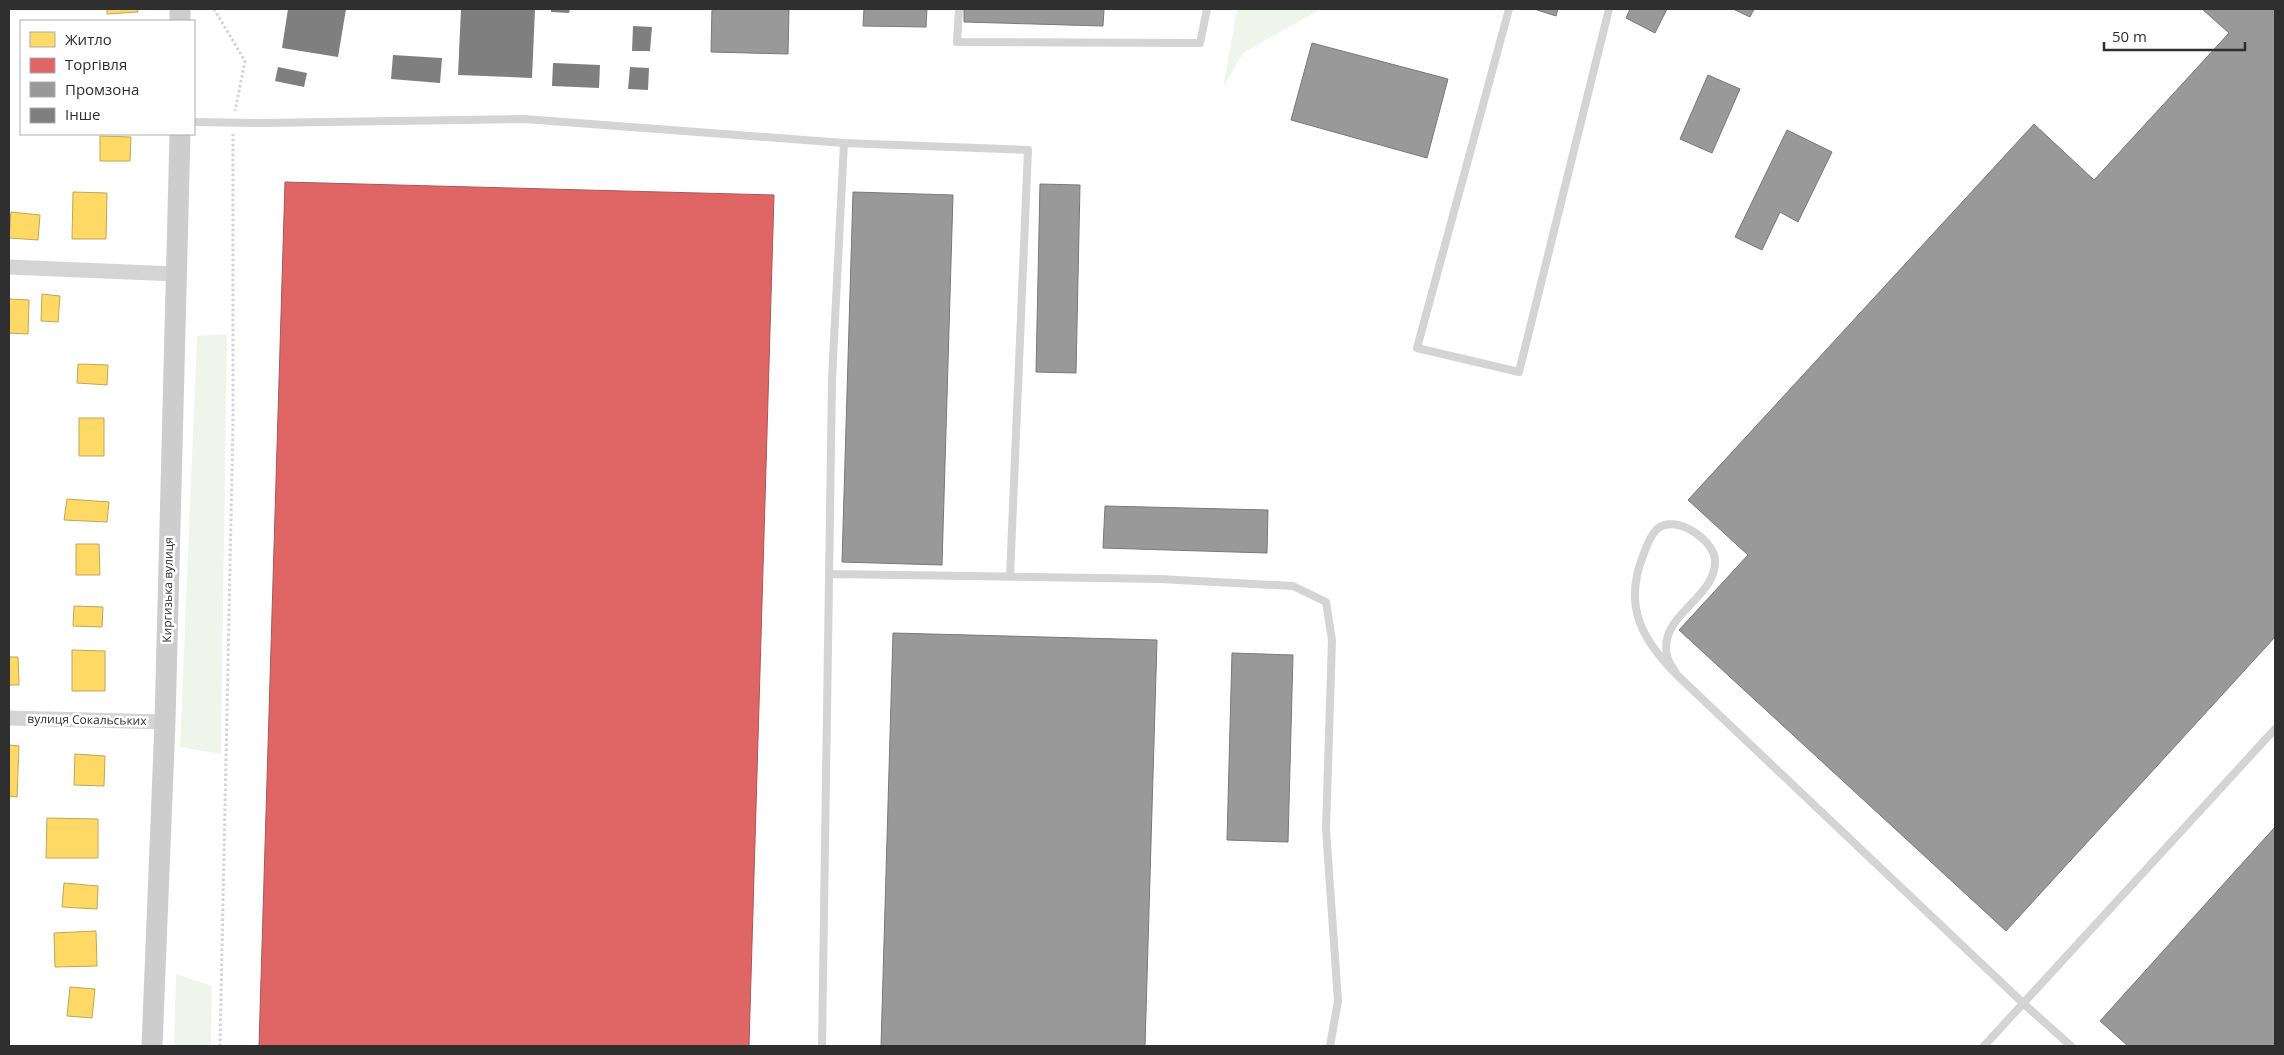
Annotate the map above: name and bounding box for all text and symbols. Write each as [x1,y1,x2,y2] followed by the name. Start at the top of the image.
[20,20,195,135] legend
[2104,20,2245,52] scale bar
[2112,26,2147,46] text: 50 m
[65,29,112,49] text: Житло
[65,54,127,74] text: Торгівля
[65,79,139,99] text: Промзона
[65,104,100,124] text: Інше
[158,537,177,643] street label: Киргизька вулиця
[27,710,147,729] street label: вулиця Сокальських

